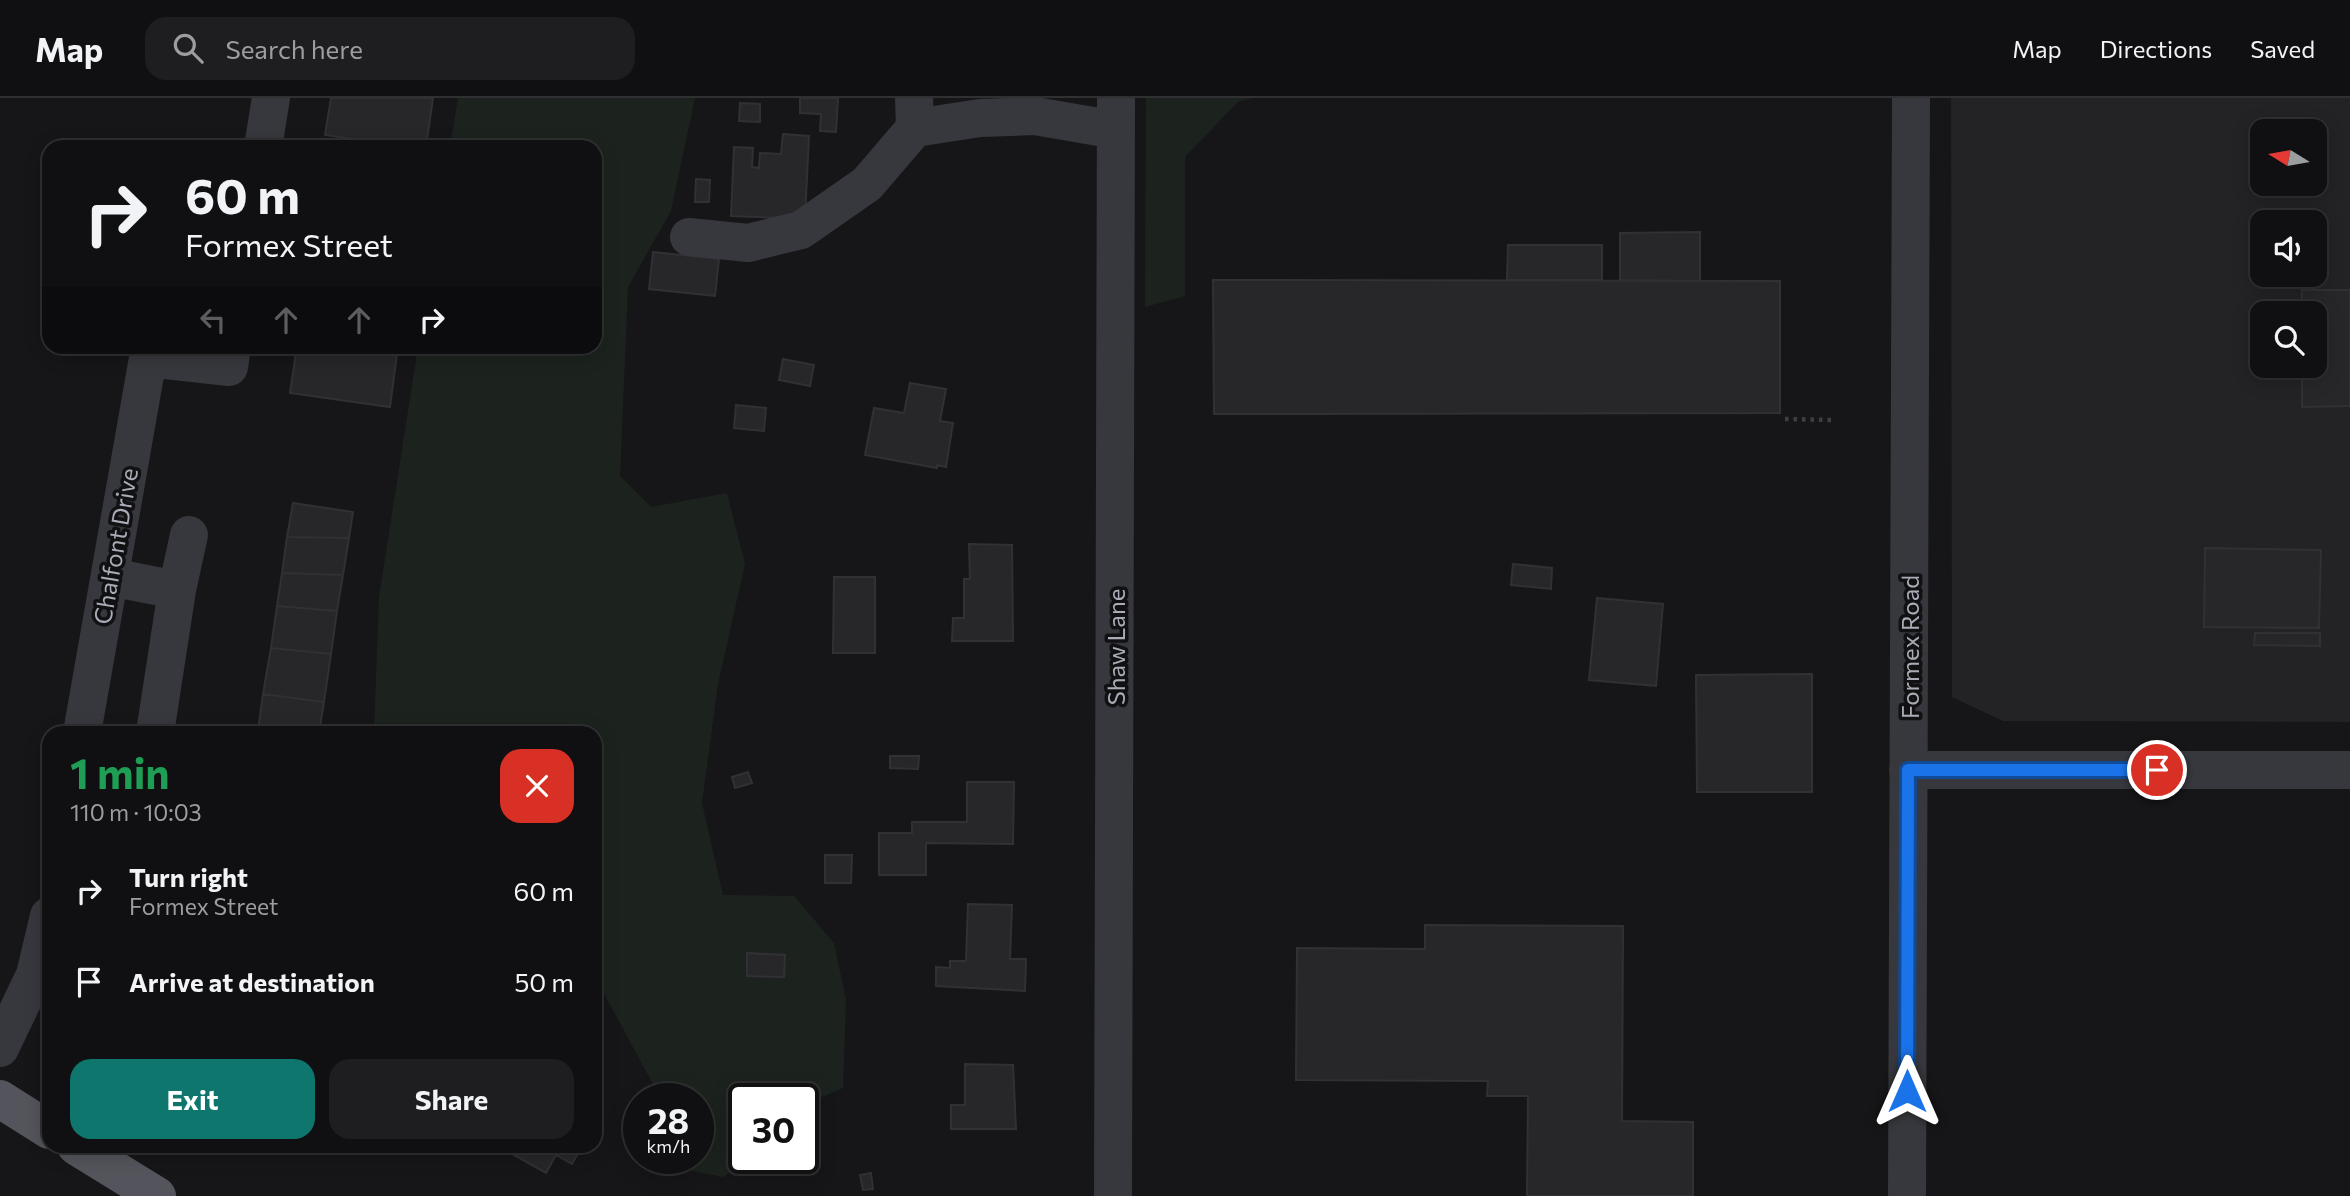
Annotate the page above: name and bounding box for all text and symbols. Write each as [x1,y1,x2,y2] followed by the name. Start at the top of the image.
[145,17,635,80] search box
[35,28,103,69] text: Map
[169,29,207,67] icon: search
[225,33,363,64] text: Search here
[2012,34,2062,63] text: Map
[2100,34,2212,63] text: Directions
[2250,34,2315,63] text: Saved
[2250,119,2328,196] north arrow
[2250,119,2327,378] map controls
[185,164,300,224] text: 60 m
[70,168,161,259] icon: right
[2250,210,2327,287] button: sound
[185,224,393,264] text: Formex Street
[194,301,232,339] icon: left
[267,301,305,339] icon: ahead
[340,301,378,339] icon: ahead
[413,301,451,339] icon: right
[2250,301,2327,378] button: search
[87,466,143,626] street label: Chalfont Drive
[1895,575,1924,719] street label: Formex Road
[1101,589,1130,705] street label: Shaw Lane
[2127,740,2187,800] pin
[70,746,170,798] text: 1 min
[500,749,574,823] button: close
[2138,751,2176,789] icon: arrive
[70,798,202,826] text: 110 m · 10:03
[129,861,248,892] text: Turn right
[70,872,108,910] icon: right
[514,875,574,906] text: 60 m
[129,892,278,920] text: Formex Street
[70,963,108,1001] icon: arrive
[129,966,375,997] text: Arrive at destination
[514,966,574,997] text: 50 m
[1870,1054,1944,1128] position arrow
[70,1059,315,1139] button: Exit
[329,1059,574,1139] button: Share
[728,1083,819,1174] speed limit sign: 30
[648,1098,689,1141] text: 28
[647,1135,690,1157] text: km/h

